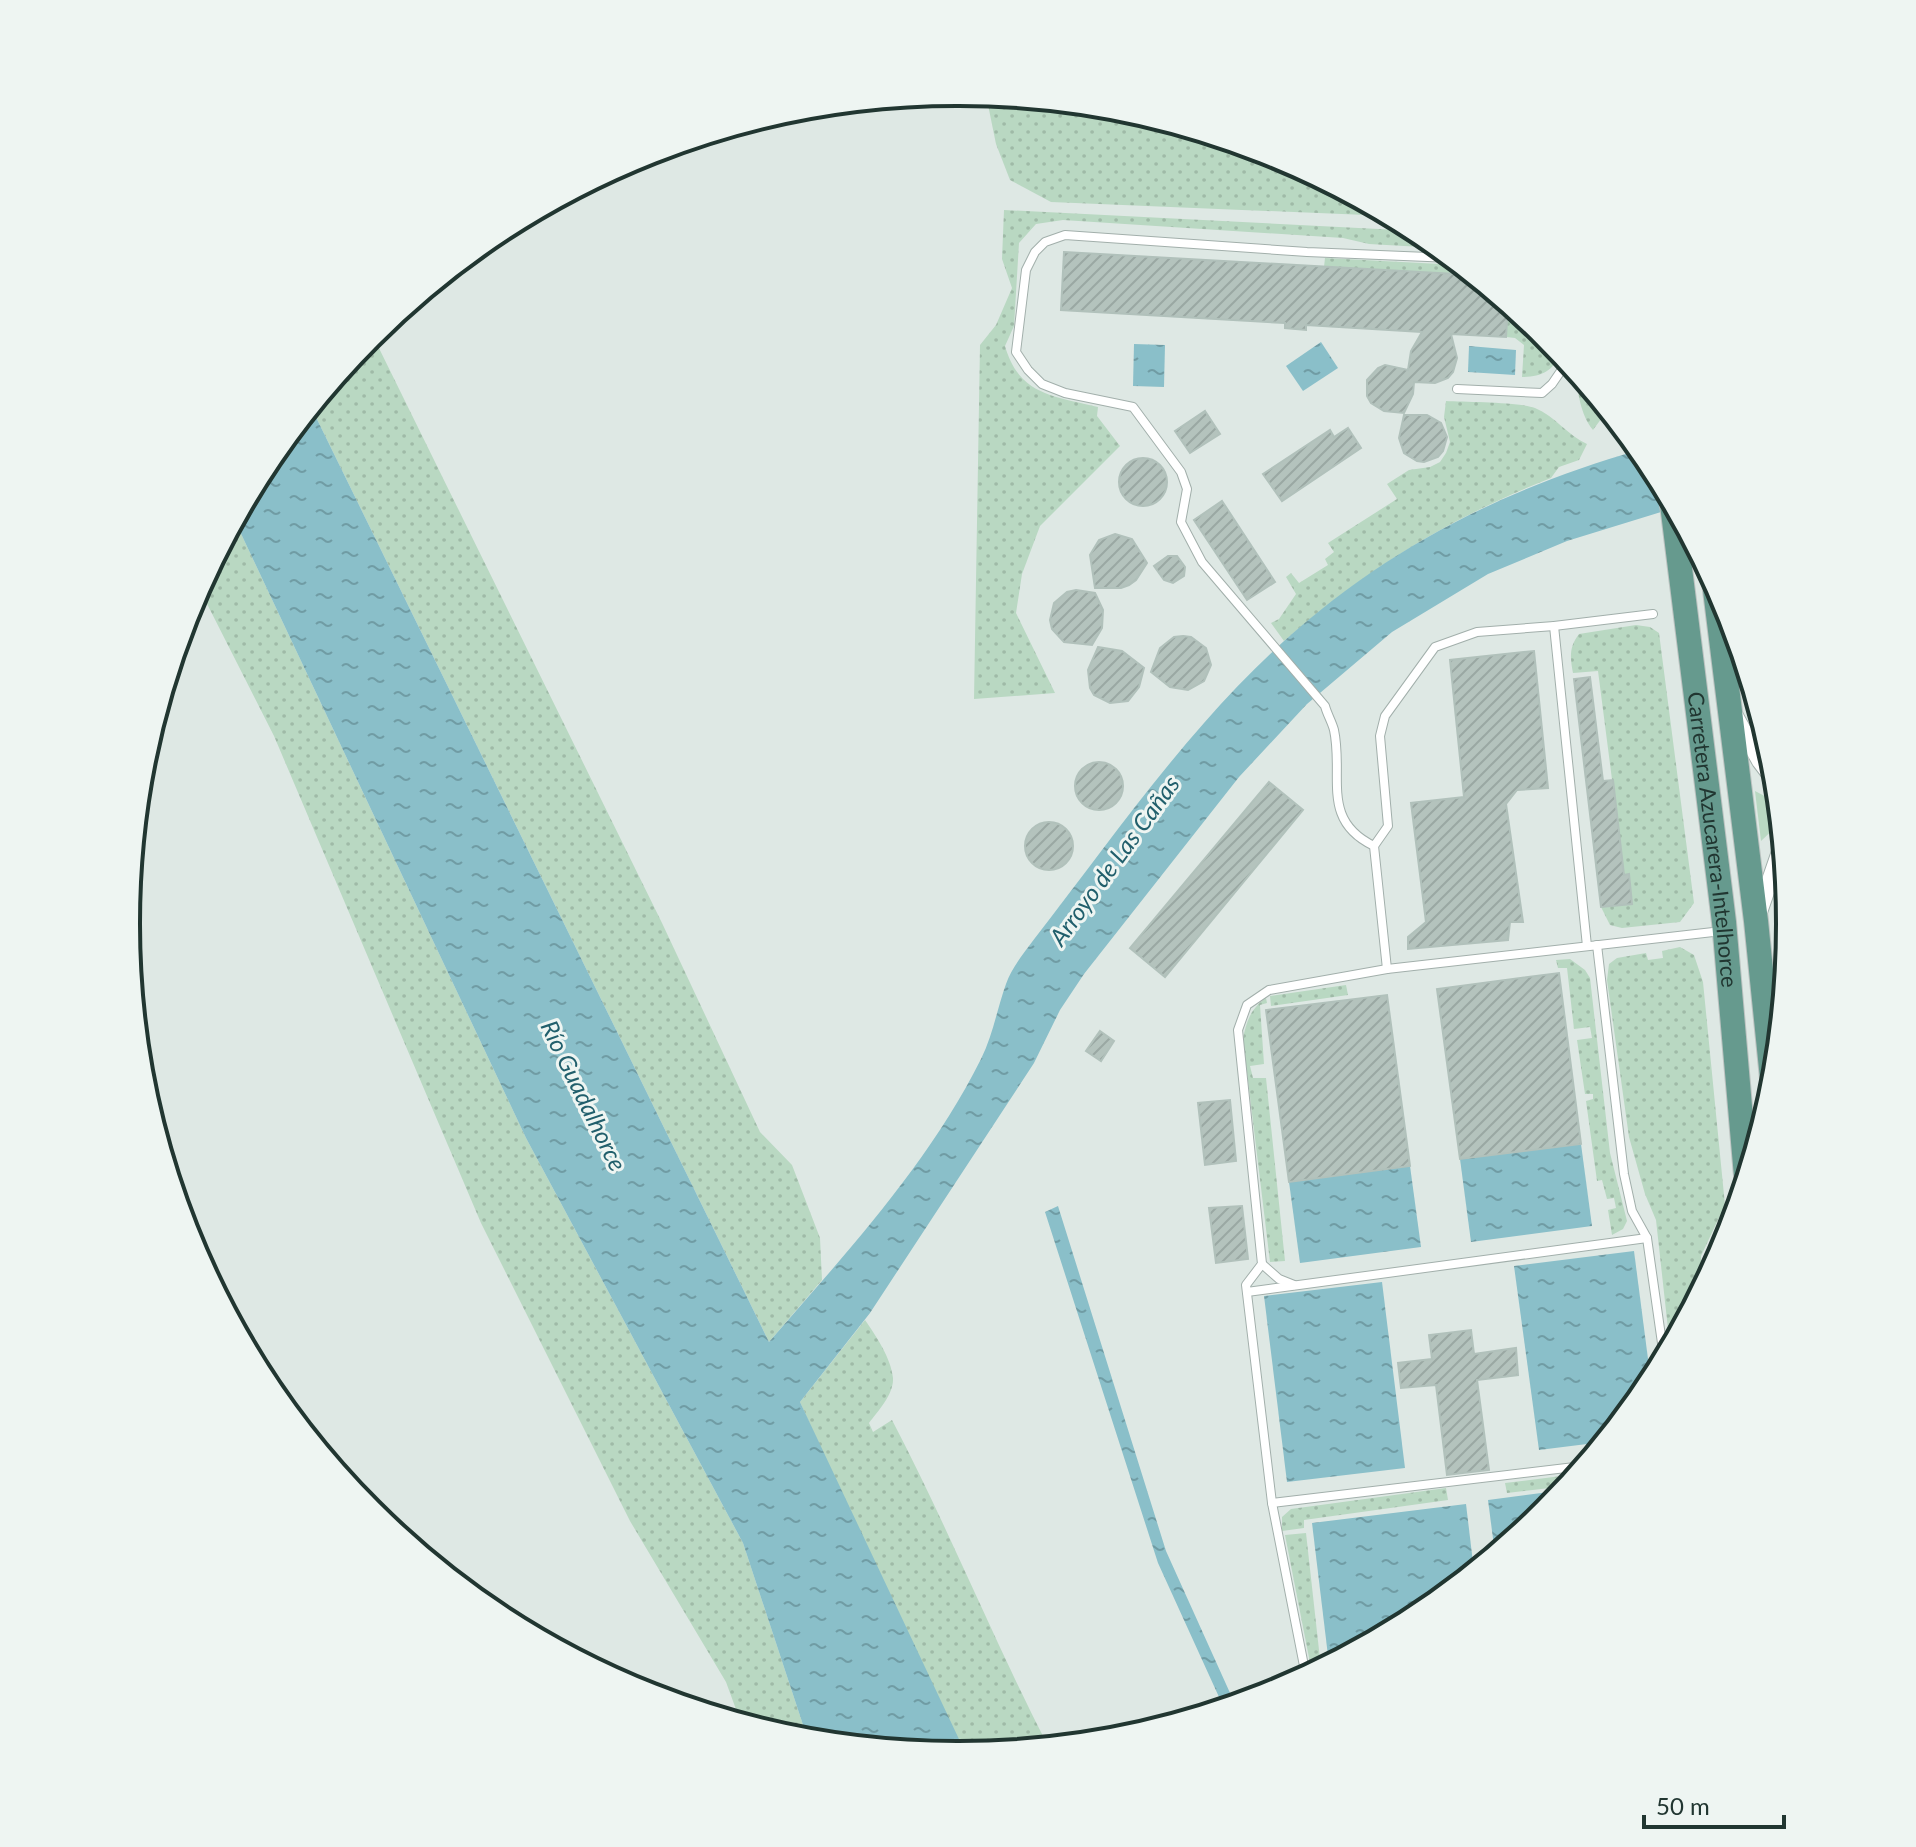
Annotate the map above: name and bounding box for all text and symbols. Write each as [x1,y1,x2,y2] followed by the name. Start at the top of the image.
[1682,690,1744,989] street label: Carretera Azucarera-Intelhorce
[1042,769,1185,951] water label: Arroyo de Las Cañas
[535,1015,633,1175] water label: Río Guadalhorce
[1644,1779,1784,1829] scale bar
[1656,1791,1710,1820] text: 50 m

